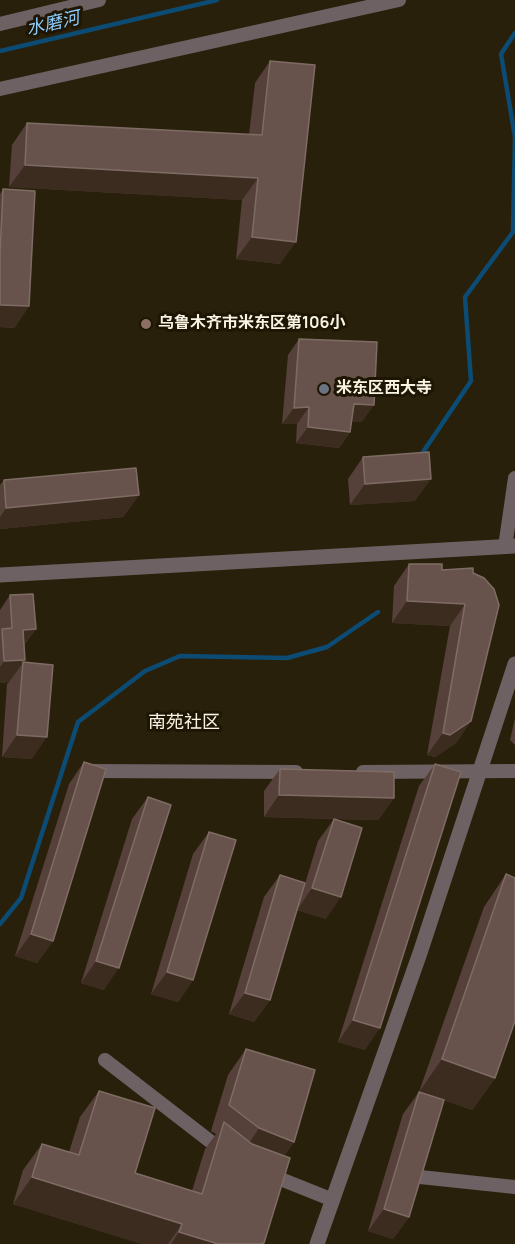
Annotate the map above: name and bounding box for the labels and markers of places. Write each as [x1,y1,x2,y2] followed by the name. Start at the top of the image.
[158,314,345,334] place label: 乌鲁木齐市米东区第106小
[139,317,153,331] marker: 乌鲁木齐市米东区第106小
[336,379,432,399] place label: 米东区西大寺
[317,382,331,396] marker: 米东区西大寺

